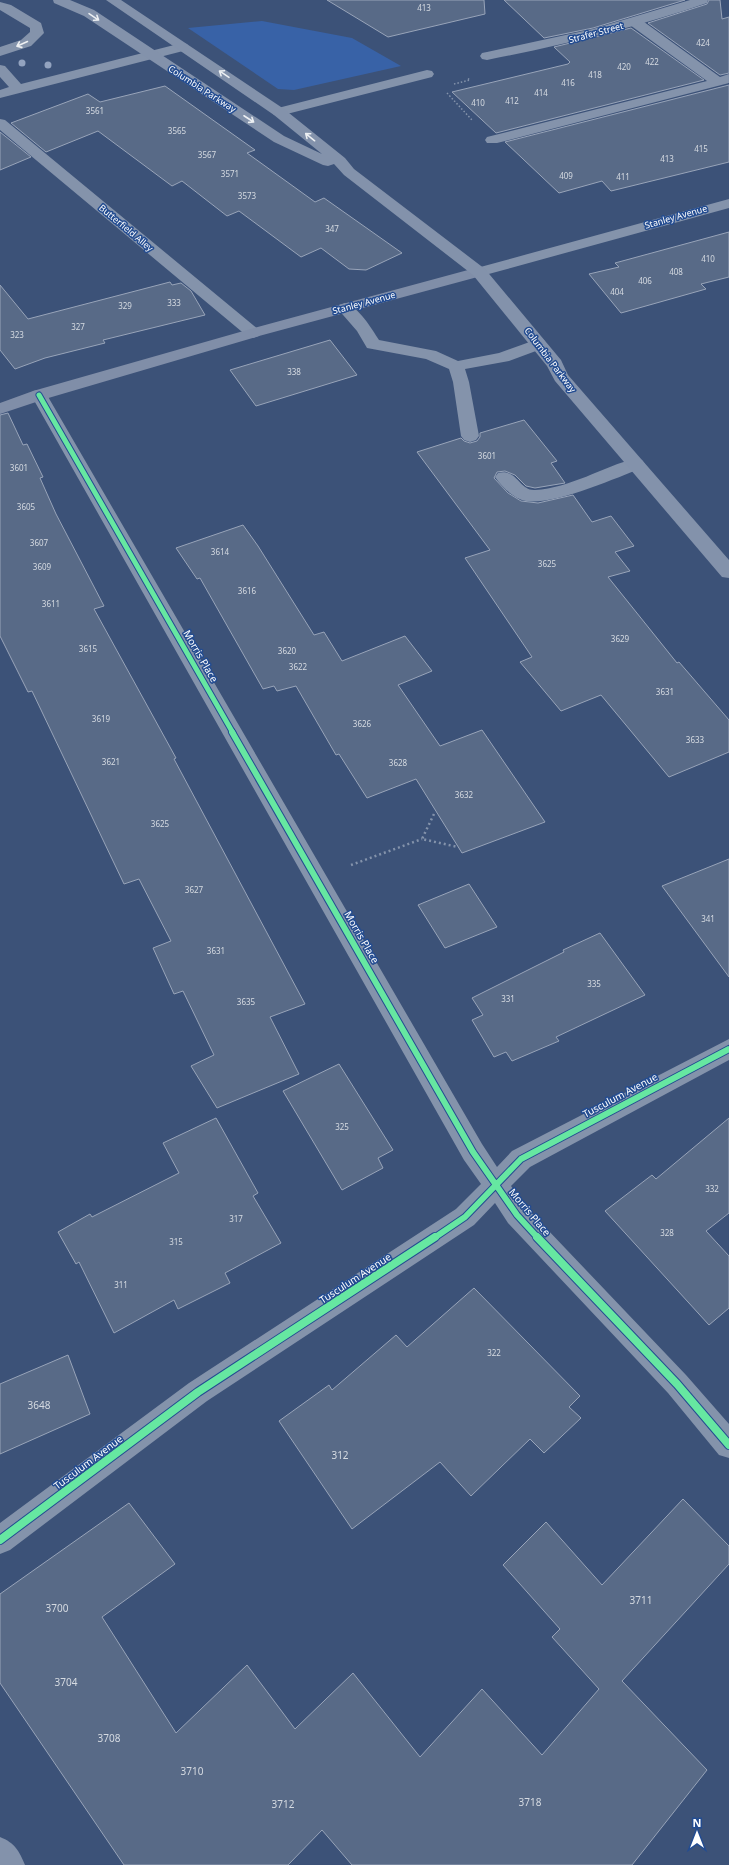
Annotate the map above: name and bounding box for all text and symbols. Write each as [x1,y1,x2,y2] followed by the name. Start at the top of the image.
[417,2,431,13] house number: 413
[88,13,100,21] one-way arrow
[567,19,625,46] street label: Strafer Street
[696,37,710,48] house number: 424
[16,41,28,48] one-way arrow
[645,56,659,67] house number: 422
[617,61,631,72] house number: 420
[166,62,239,116] street label: Columbia Parkway
[588,69,602,80] house number: 418
[218,70,229,79] one-way arrow
[561,77,575,88] house number: 416
[534,87,548,98] house number: 414
[505,95,519,106] house number: 412
[471,97,485,108] house number: 410
[86,105,104,116] house number: 3561
[243,115,254,123] one-way arrow
[168,125,187,136] house number: 3565
[304,132,315,141] one-way arrow
[694,143,708,154] house number: 415
[198,149,217,160] house number: 3567
[660,153,674,164] house number: 413
[221,168,239,179] house number: 3571
[559,170,573,181] house number: 409
[616,171,630,182] house number: 411
[238,190,257,201] house number: 3573
[96,201,157,254] street label: Butterfield Alley
[643,201,709,232] street label: Stanley Avenue
[325,223,339,234] house number: 347
[701,253,715,264] house number: 410
[669,266,683,277] house number: 408
[638,275,652,286] house number: 406
[610,286,624,297] house number: 404
[331,288,397,317] street label: Stanley Avenue
[167,297,181,308] house number: 333
[118,300,132,311] house number: 329
[71,321,85,332] house number: 327
[522,324,579,395] street label: Columbia Parkway
[10,329,24,340] house number: 323
[287,366,301,377] house number: 338
[478,450,496,461] house number: 3601
[10,462,28,473] house number: 3601
[17,501,36,512] house number: 3605
[30,537,49,548] house number: 3607
[211,546,230,557] house number: 3614
[538,558,557,569] house number: 3625
[33,561,52,572] house number: 3609
[238,585,257,596] house number: 3616
[42,598,60,609] house number: 3611
[180,627,222,685] street label: Morris Place
[611,633,630,644] house number: 3629
[79,643,98,654] house number: 3615
[278,645,297,656] house number: 3620
[289,661,308,672] house number: 3622
[656,686,674,697] house number: 3631
[92,713,111,724] house number: 3619
[353,718,372,729] house number: 3626
[686,734,705,745] house number: 3633
[102,756,120,767] house number: 3621
[389,757,408,768] house number: 3628
[455,789,474,800] house number: 3632
[151,818,170,829] house number: 3625
[185,884,204,895] house number: 3627
[341,908,383,966] street label: Morris Place
[701,913,715,924] house number: 341
[207,945,225,956] house number: 3631
[587,978,601,989] house number: 335
[501,993,515,1004] house number: 331
[237,996,256,1007] house number: 3635
[580,1069,660,1121] street label: Tusculum Avenue
[335,1121,349,1132] house number: 325
[705,1183,719,1194] house number: 332
[506,1185,554,1239] street label: Morris Place
[229,1213,243,1224] house number: 317
[660,1227,674,1238] house number: 328
[169,1236,183,1247] house number: 315
[316,1249,394,1306] street label: Tusculum Avenue
[114,1279,128,1290] house number: 311
[487,1347,501,1358] house number: 322
[28,1398,51,1412] house number: 3648
[51,1431,126,1493] street label: Tusculum Avenue
[331,1448,349,1462] house number: 312
[630,1593,652,1607] house number: 3711
[46,1601,69,1615] house number: 3700
[55,1675,78,1689] house number: 3704
[98,1731,121,1745] house number: 3708
[181,1764,204,1778] house number: 3710
[519,1795,542,1809] house number: 3718
[272,1797,295,1811] house number: 3712
[677,1813,717,1853] north arrow
[693,1815,701,1830] text: N

